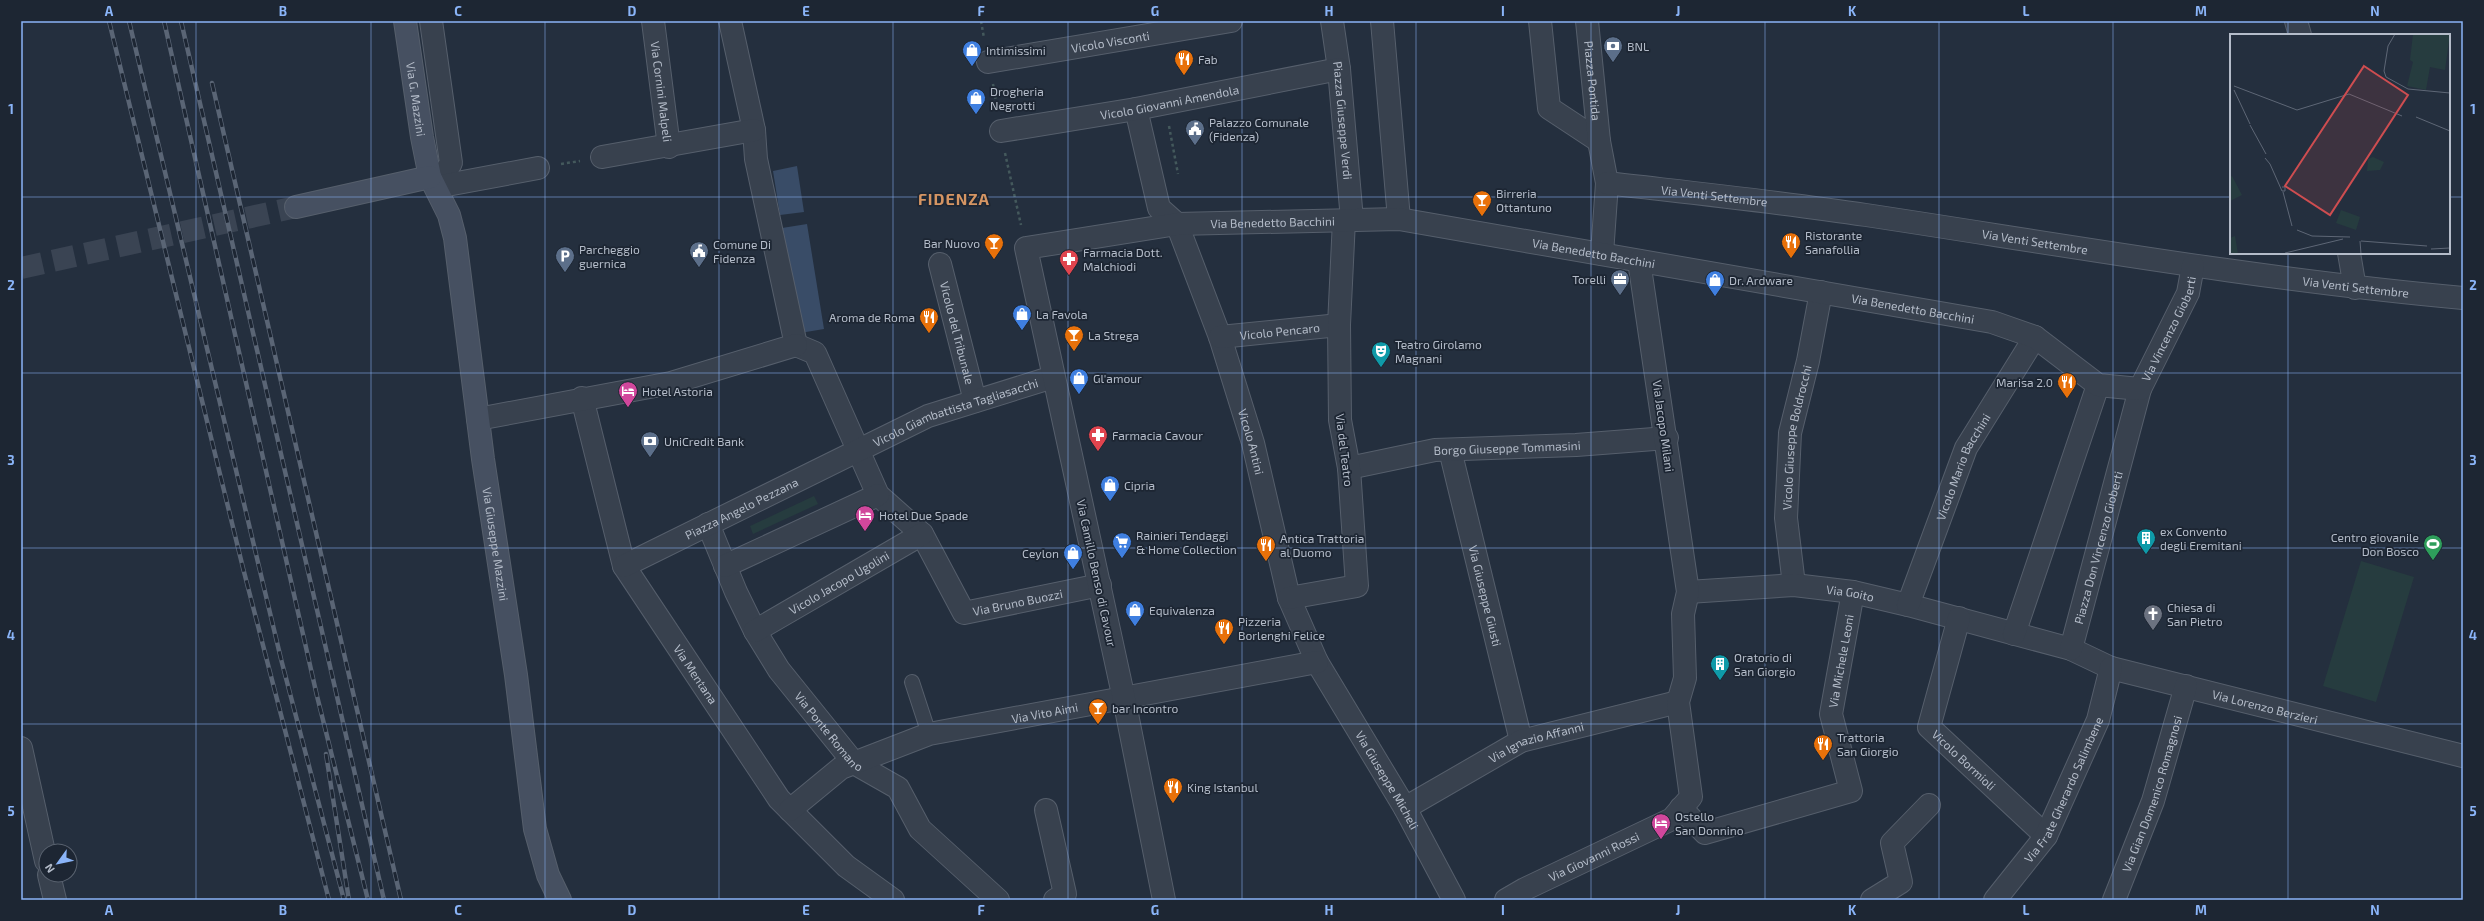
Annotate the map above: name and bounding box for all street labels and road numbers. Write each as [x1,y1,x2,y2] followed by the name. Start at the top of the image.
[1070,28,1151,55] street label: Vicolo Visconti
[649,40,675,143] street label: Via Cornini Malpeli
[1582,40,1604,121] street label: Piazza Pontida
[1331,60,1355,180] street label: Piazza Giuseppe Verdi
[404,61,429,137] street label: Via G. Mazzini
[1099,82,1240,122] street label: Vicolo Giovanni Amendola
[1660,182,1768,209] street label: Via Venti Settembre
[1210,213,1335,230] street label: Via Benedetto Bacchini
[1981,226,2089,256] street label: Via Venti Settembre
[1531,235,1656,270] street label: Via Benedetto Bacchini
[2302,273,2410,300] street label: Via Venti Settembre
[2138,275,2198,383] street label: Via Vincenzo Gioberti
[938,280,977,386] street label: Vicolo del Tribunale
[1850,291,1975,326] street label: Via Benedetto Bacchini
[1239,320,1321,342] street label: Vicolo Pencaro
[1779,364,1814,510] street label: Vicolo Giuseppe Boldrocchi
[870,375,1040,449] street label: Vicolo Giambattista Tagliasacchi
[1651,379,1677,473] street label: Via Jacopo Milani
[1236,407,1267,476] street label: Vicolo Antini
[1933,411,1993,522] street label: Vicolo Mario Bacchini
[1334,413,1356,487] street label: Via del Teatro
[1433,438,1581,457] street label: Borgo Giuseppe Tommasini
[2071,470,2125,625] street label: Piazza Don Vincenzo Gioberti
[683,474,800,542] street label: Piazza Angelo Pezzana
[480,486,512,602] street label: Via Giuseppe Mazzini
[1075,498,1120,648] street label: Via Camillo Benso di Cavour
[1466,544,1505,648] street label: Via Giuseppe Giusti
[786,548,891,617] street label: Vicolo Jacopo Ugolini
[1826,582,1876,604] street label: Via Goito
[971,586,1064,618] street label: Via Bruno Buozzi
[1825,613,1856,709] street label: Via Michele Leoni
[671,642,721,706] street label: Via Mentana
[2211,687,2319,726] street label: Via Lorenzo Berzieri
[792,689,866,774] street label: Via Ponte Romano
[1010,700,1079,726] street label: Via Vito Aimi
[2119,714,2184,874] street label: Via Gian Domenico Romagnosi
[2021,715,2106,865] street label: Via Frate Gherardo Salimbene
[1486,719,1585,765] street label: Via Ignazio Affanni
[1929,727,1999,793] street label: Vicolo Bormioli
[1353,728,1422,832] street label: Via Giuseppe Micheli
[1546,829,1641,884] street label: Via Giovanni Rossi

